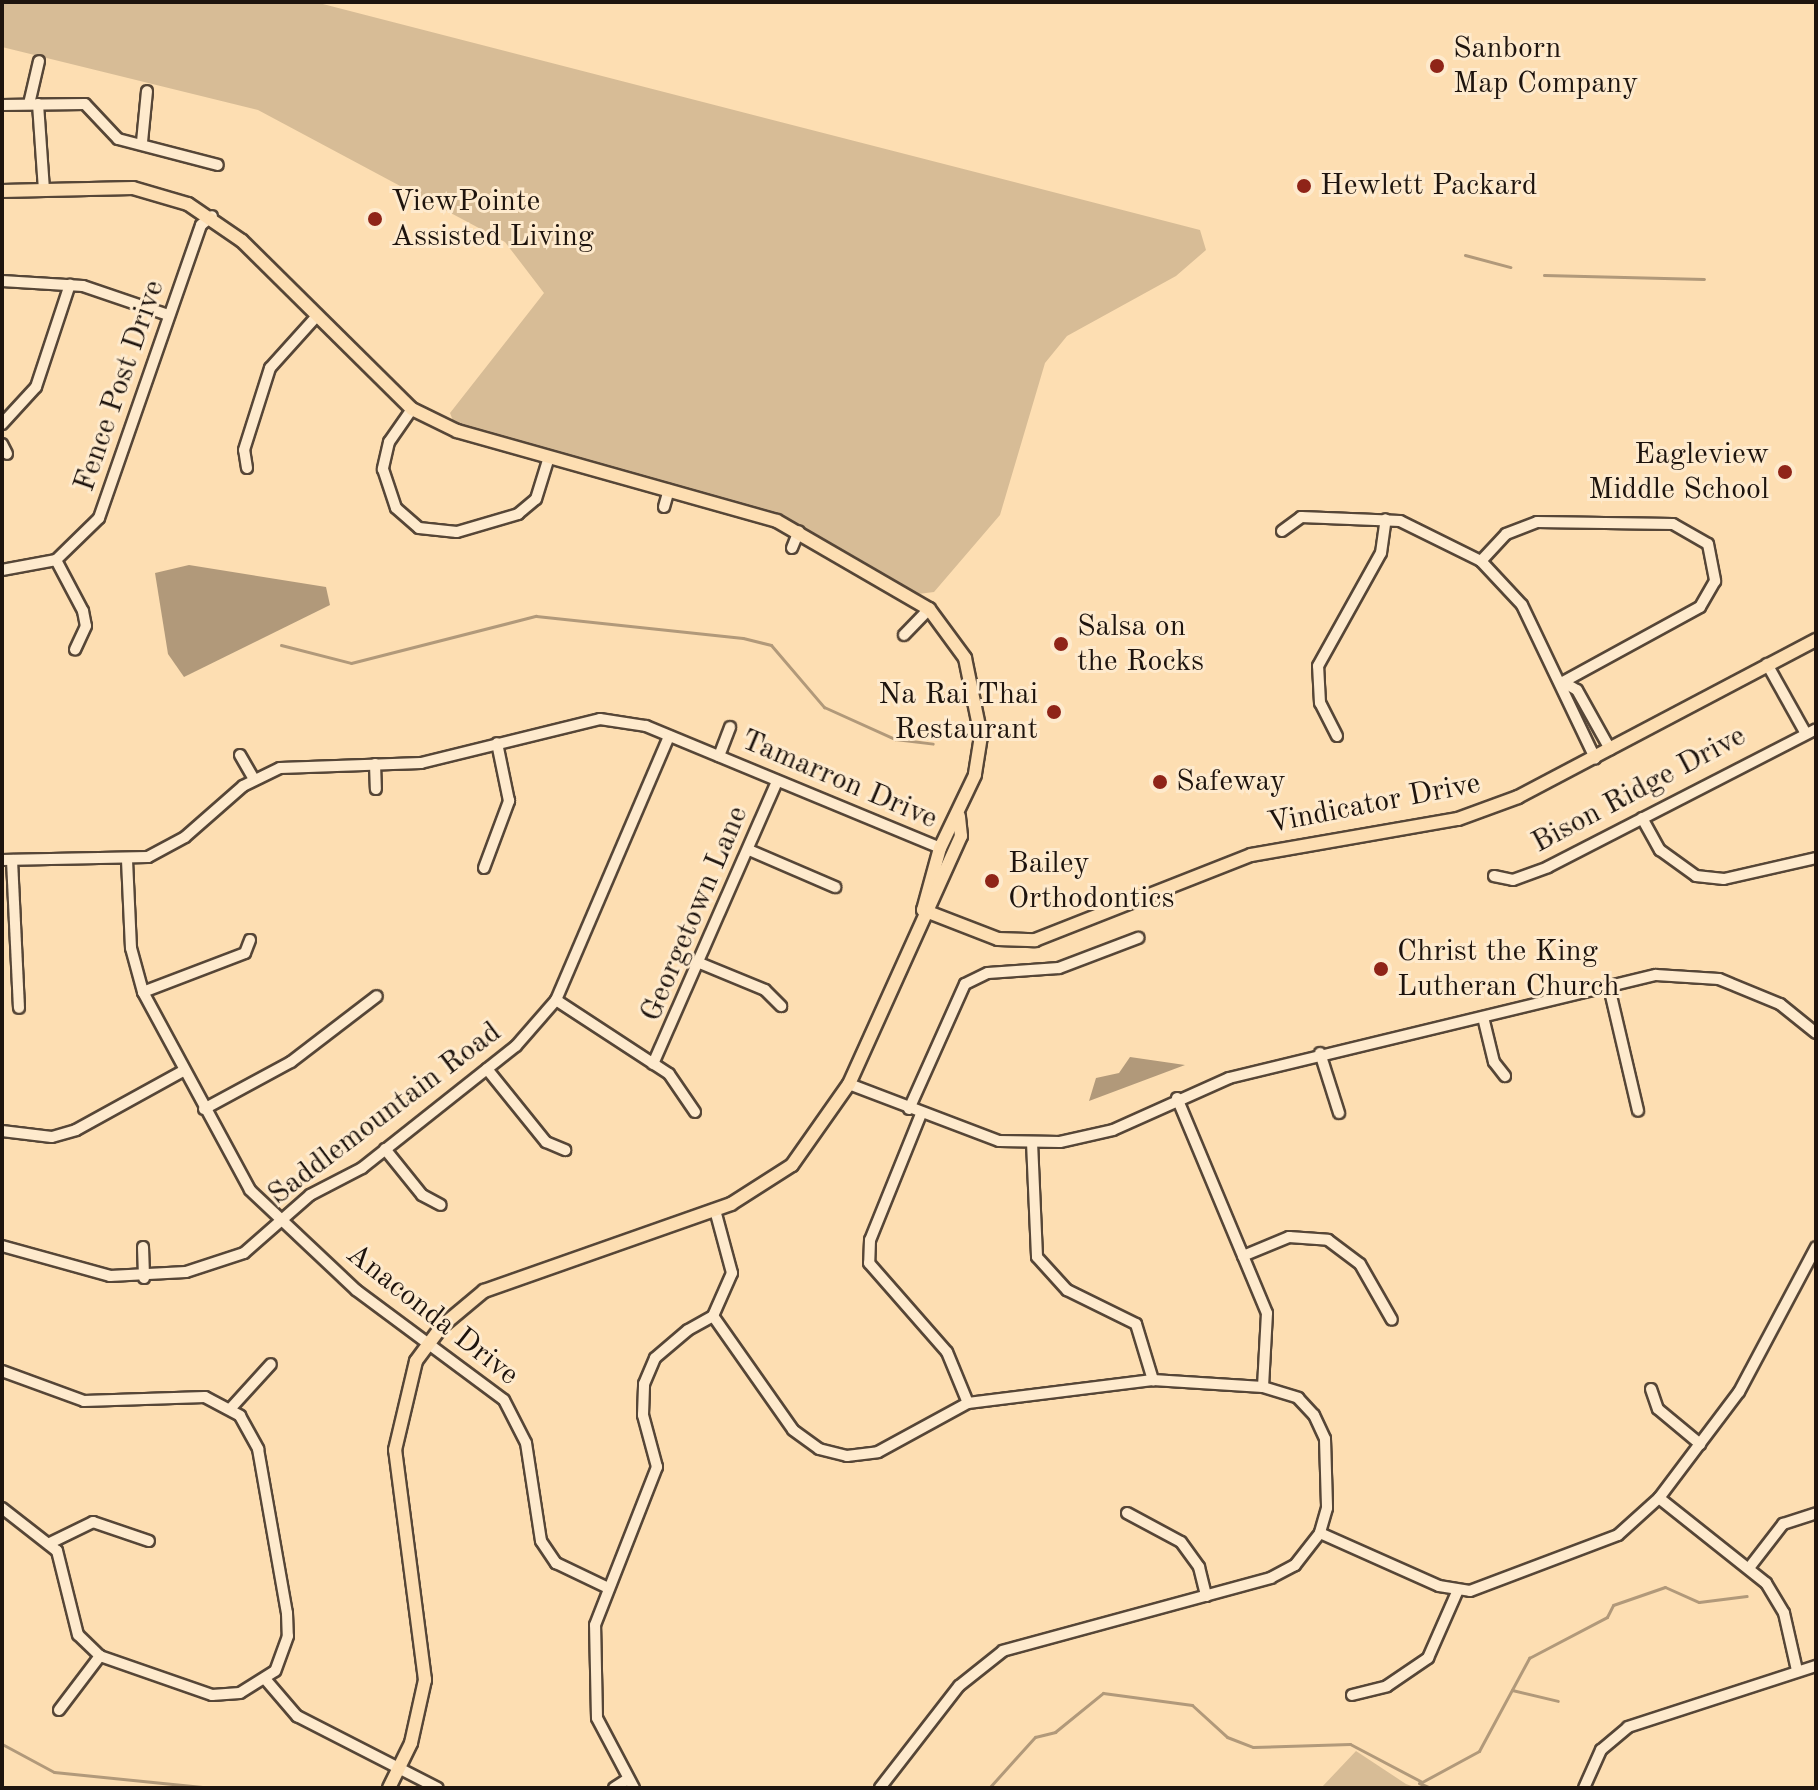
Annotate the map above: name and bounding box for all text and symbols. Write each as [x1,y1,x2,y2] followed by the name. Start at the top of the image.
[1453,31,1638,102] place label: Sanborn Map Company
[1428,57,1446,75] marker: Sanborn Map Company
[1320,168,1537,204] place label: Hewlett Packard
[1295,177,1313,195] marker: Hewlett Packard
[391,184,594,254] place label: ViewPointe Assisted Living
[366,210,384,228] marker: ViewPointe Assisted Living
[67,276,173,496] street label: Fence Post Drive
[1588,437,1769,508] place label: Eagleview Middle School
[1776,463,1794,481] marker: Eagleview Middle School
[1077,609,1204,680] place label: Salsa on the Rocks
[1052,635,1070,653] marker: Salsa on the Rocks
[878,677,1038,748] place label: Na Rai Thai Restaurant
[1045,703,1063,721] marker: Na Rai Thai Restaurant
[1526,718,1752,862] street label: Bison Ridge Drive
[736,723,942,837] street label: Tamarron Drive
[1176,764,1286,800] place label: Safeway
[1265,766,1483,842] street label: Vindicator Drive
[1151,773,1169,791] marker: Safeway
[633,801,757,1027] street label: Georgetown Lane
[1008,846,1174,916] place label: Bailey Orthodontics
[983,872,1001,890] marker: Bailey Orthodontics
[1397,934,1620,1004] place label: Christ the King Lutheran Church
[1372,960,1390,978] marker: Christ the King Lutheran Church
[261,1015,509,1213] street label: Saddlemountain Road
[339,1236,525,1394] street label: Anaconda Drive

